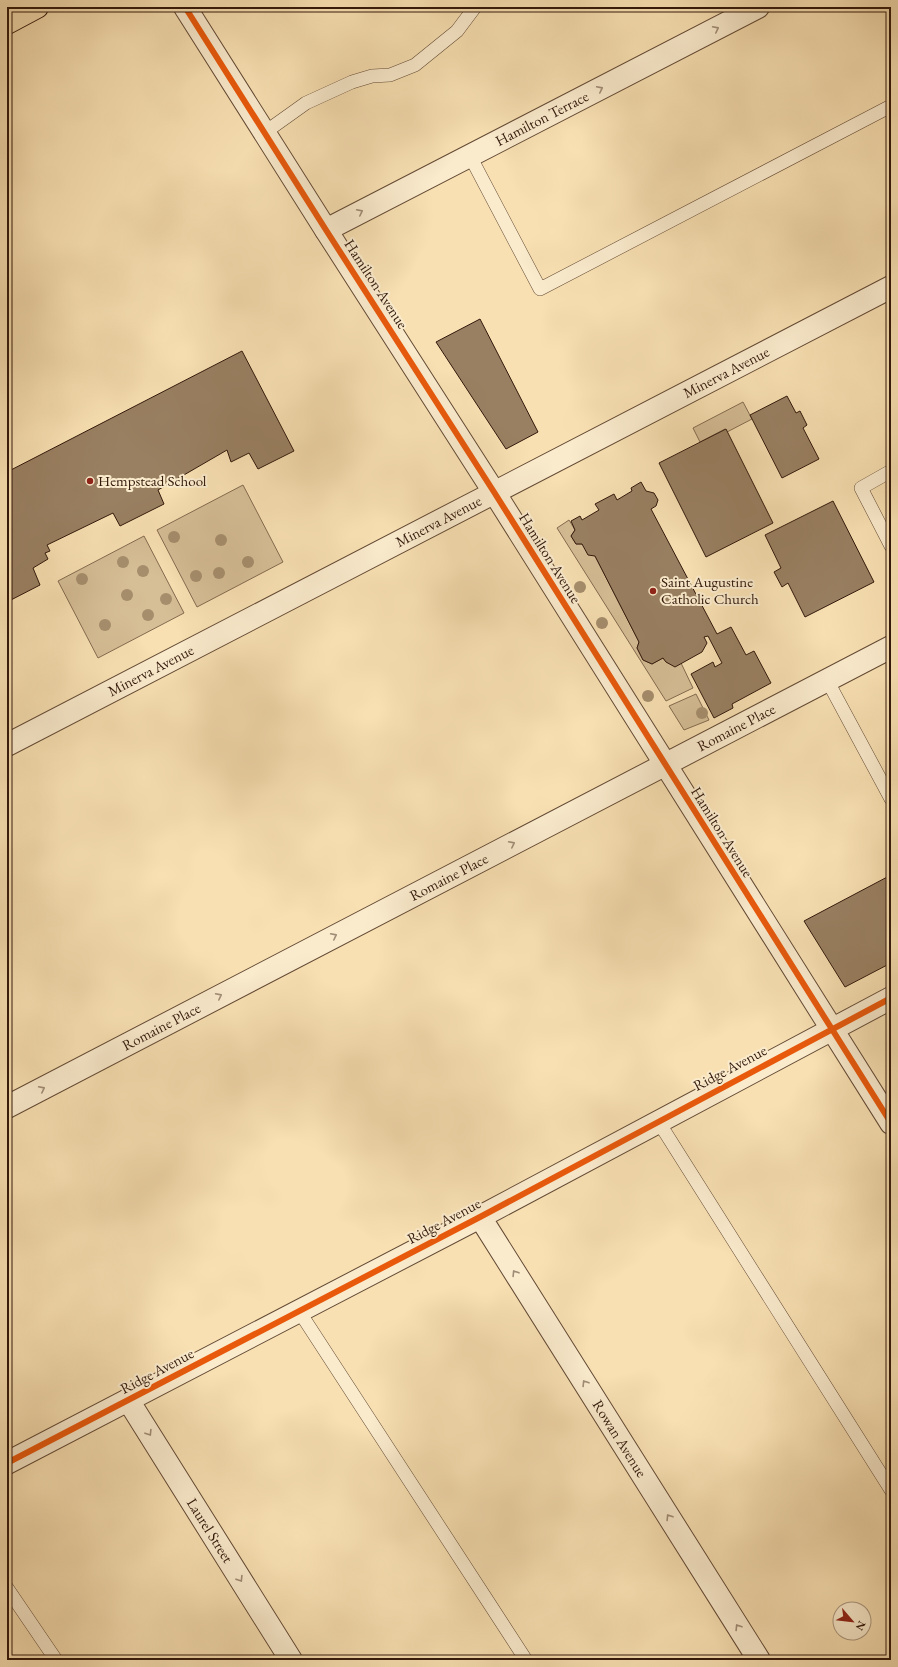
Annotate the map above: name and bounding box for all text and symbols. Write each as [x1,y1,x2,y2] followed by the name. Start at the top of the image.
[711,26,719,34] one-way arrow
[492,86,592,150] street label: Hamilton Terrace
[596,86,603,93] one-way arrow
[356,210,363,217] one-way arrow
[340,235,413,332] street label: Hamilton Avenue
[680,342,772,402] street label: Minerva Avenue
[98,471,207,490] place label: Hempstead School
[85,476,95,486] marker: Hempstead School
[392,491,485,551] street label: Minerva Avenue
[515,509,586,607] street label: Hamilton Avenue
[661,572,759,608] place label: Saint Augustine Catholic Church
[648,586,658,596] marker: Saint Augustine Catholic Church
[104,640,197,700] street label: Minerva Avenue
[693,699,779,755] street label: Romaine Place
[687,783,758,881] street label: Hamilton Avenue
[508,841,515,849] one-way arrow
[406,848,491,905] street label: Romaine Place
[330,934,338,941] one-way arrow
[215,994,222,1001] one-way arrow
[119,998,204,1054] street label: Romaine Place
[690,1040,770,1095] street label: Ridge Avenue
[37,1086,45,1093] one-way arrow
[404,1193,484,1248] street label: Ridge Avenue
[513,1270,520,1277] one-way arrow
[117,1343,197,1398] street label: Ridge Avenue
[582,1380,589,1387] one-way arrow
[589,1396,652,1481] street label: Rowan Avenue
[144,1429,151,1436] one-way arrow
[183,1494,238,1566] street label: Laurel Street
[666,1514,673,1521] one-way arrow
[236,1575,243,1582] one-way arrow
[832,1601,872,1641] north arrow
[853,1618,869,1633] text: N
[735,1624,743,1631] one-way arrow

